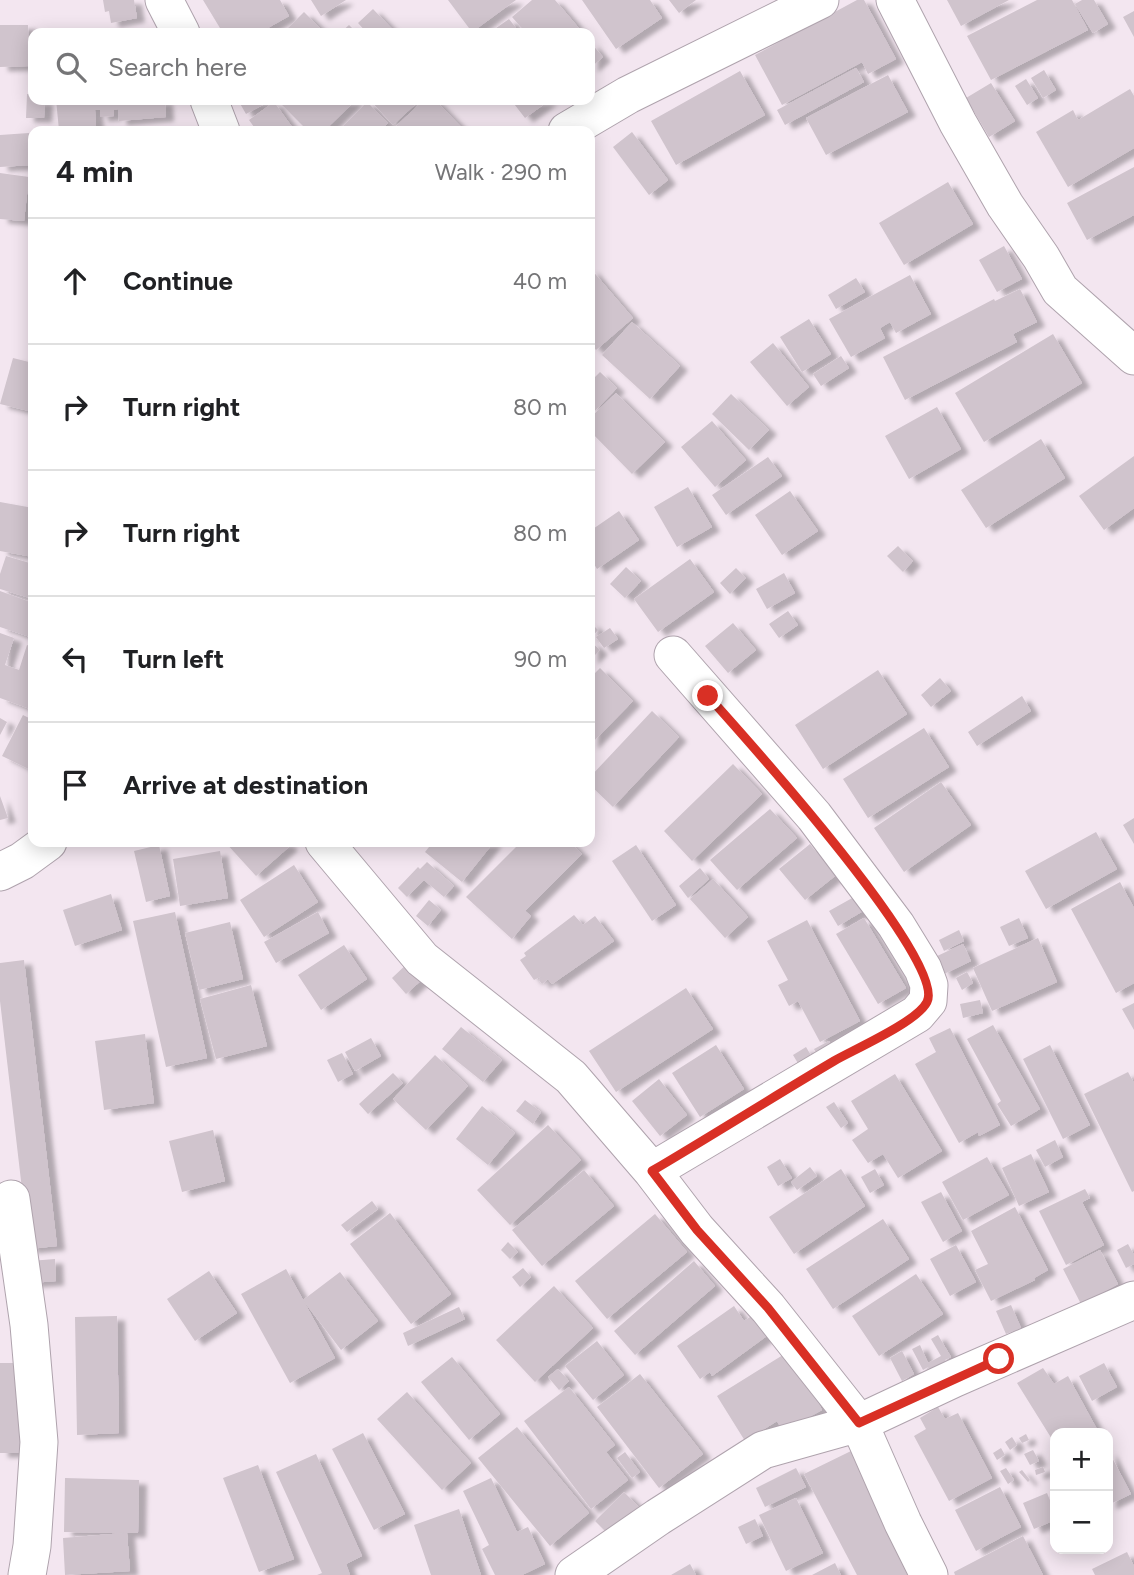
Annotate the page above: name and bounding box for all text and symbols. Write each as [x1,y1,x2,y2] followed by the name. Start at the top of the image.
[28,28,595,105] search box
[52,48,90,86] icon: search
[108,51,247,83] text: Search here
[56,153,133,190] text: 4 min
[435,158,567,186] text: Walk · 290 m
[56,262,94,300] icon: ahead
[123,265,233,297] text: Continue
[513,267,567,295] text: 40 m
[56,388,94,426] icon: right
[123,391,240,423] text: Turn right
[513,393,567,421] text: 80 m
[56,514,94,552] icon: right
[123,517,240,549] text: Turn right
[513,519,567,547] text: 80 m
[56,640,94,678] icon: left
[123,643,224,675] text: Turn left
[514,645,567,673] text: 90 m
[692,680,723,711] route end
[56,766,94,804] icon: arrive
[123,769,368,801] text: Arrive at destination
[983,1343,1014,1374] route start
[1050,1428,1113,1554] map controls
[1050,1428,1113,1491] button: +
[1050,1491,1113,1554] button: −

